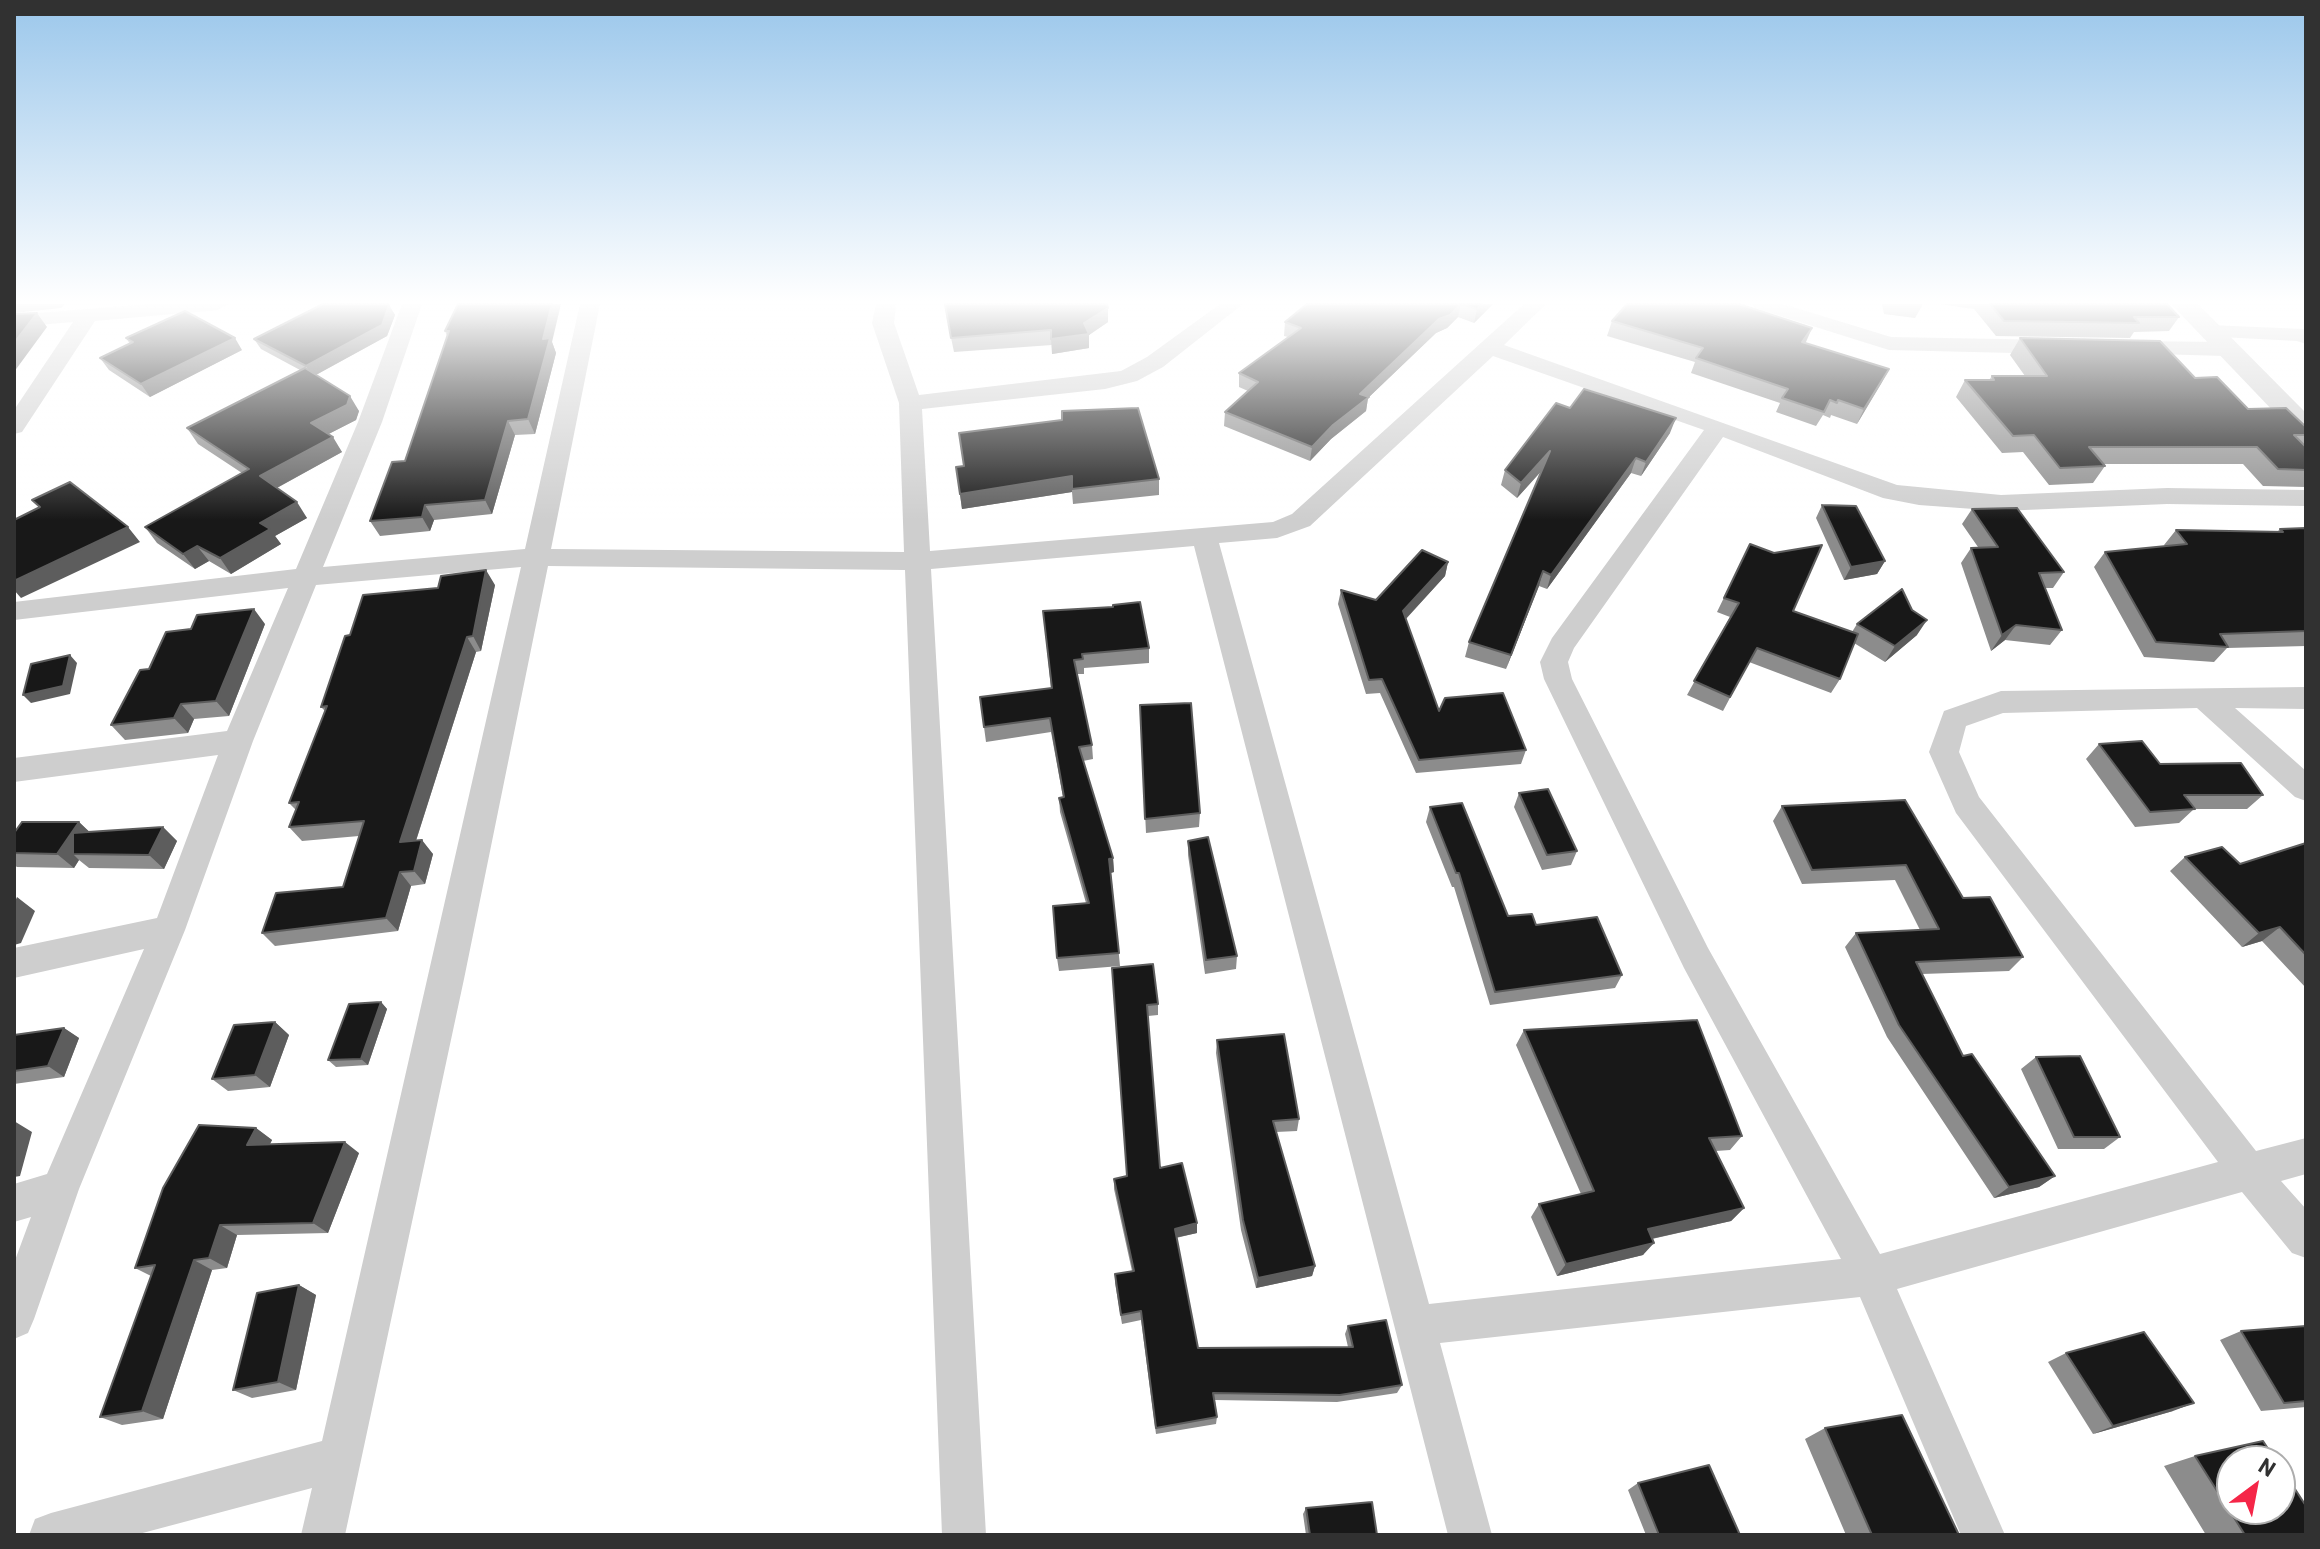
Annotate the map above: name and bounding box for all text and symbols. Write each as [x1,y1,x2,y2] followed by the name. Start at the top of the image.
[2216,1445,2296,1525] north arrow
[2255,1451,2281,1481] text: N

